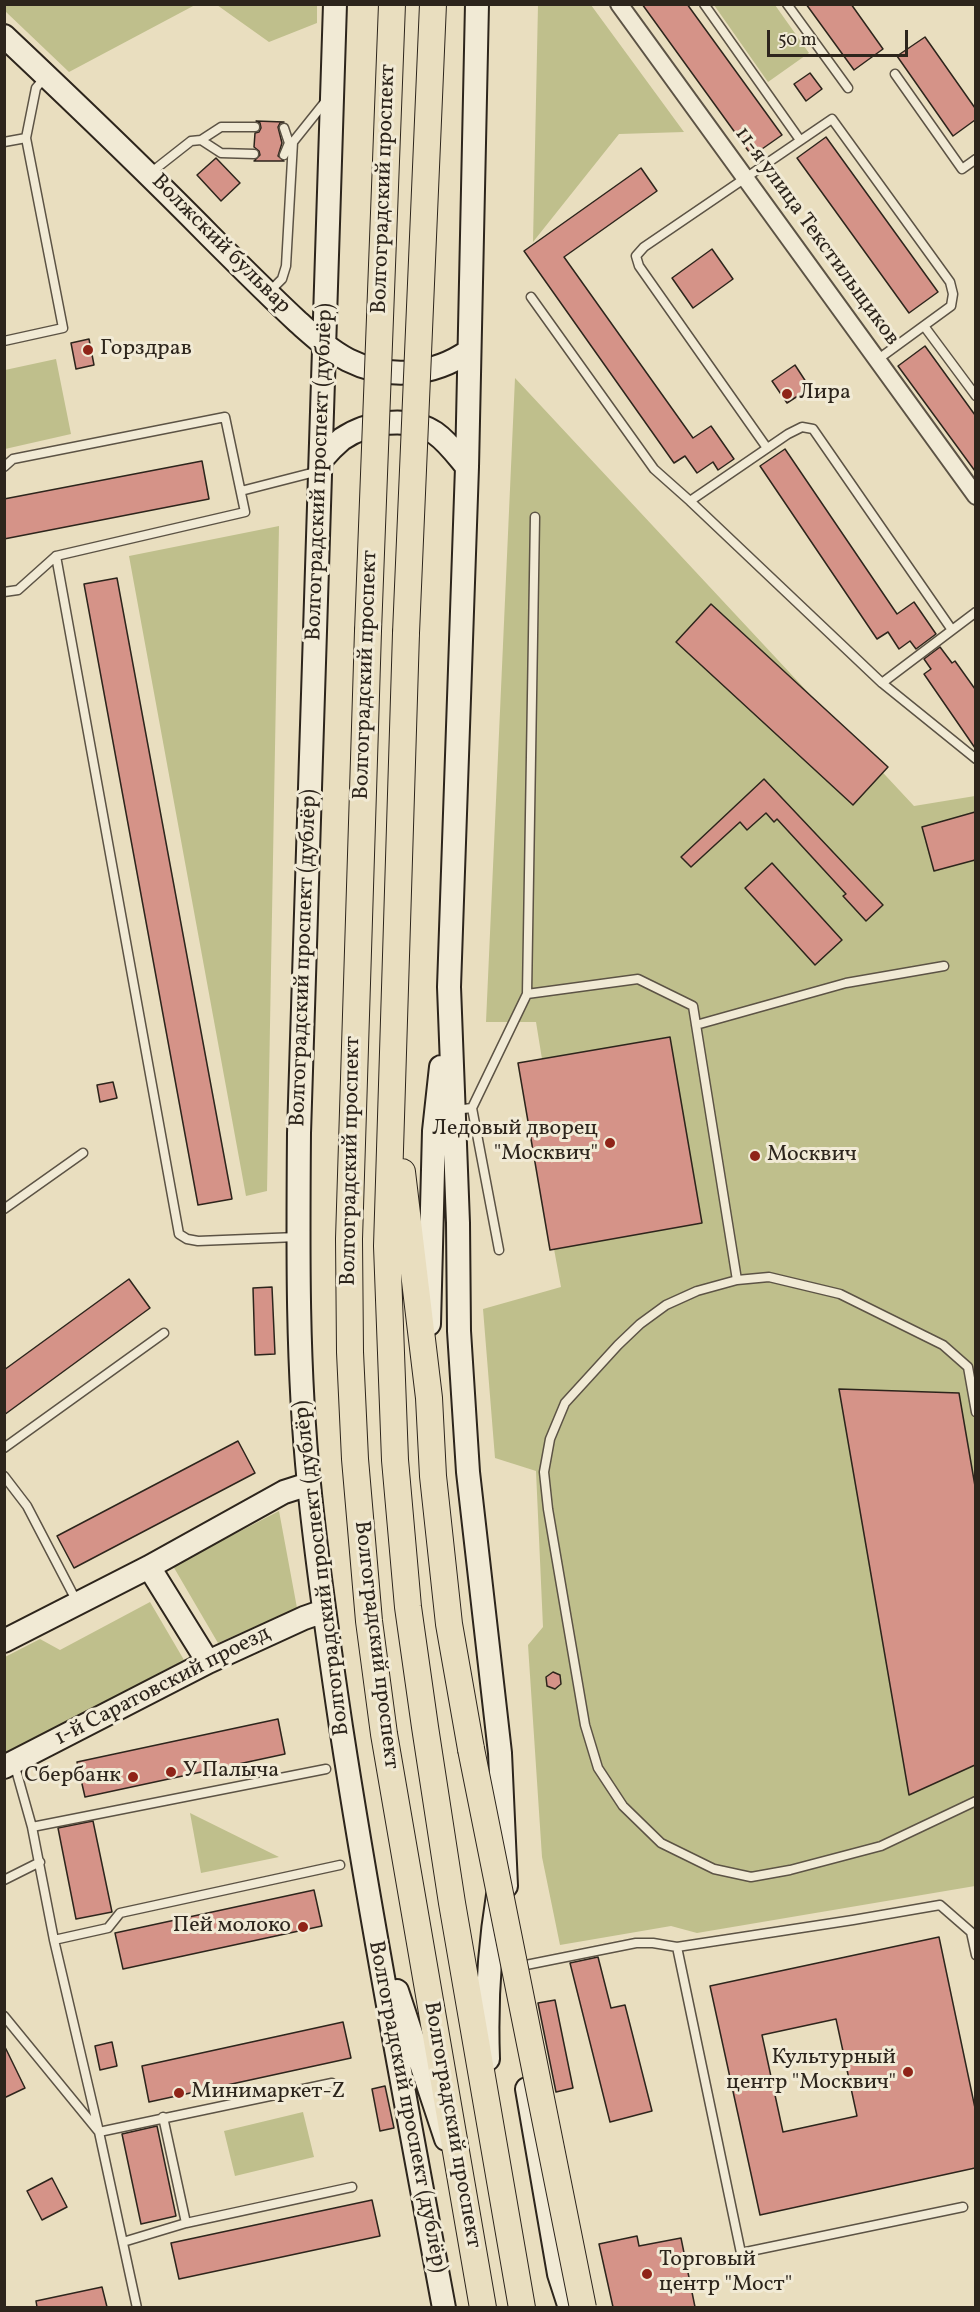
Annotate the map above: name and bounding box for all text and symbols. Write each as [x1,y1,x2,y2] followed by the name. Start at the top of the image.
[770,18,911,56] scale bar
[778,28,817,53] text: 50 m
[367,64,403,314] street label: Волгоградский проспект
[728,122,904,352] street label: 11-я улица Текстильщиков
[145,170,295,320] street label: Волжский бульвар
[302,303,340,641] street label: Волгоградский проспект (дублёр)
[100,337,192,363] place label: Горздрав
[81,343,95,357] marker: Горздрав
[799,381,851,407] place label: Лира
[780,387,794,401] marker: Лира
[349,550,385,800] street label: Волгоградский проспект
[286,789,324,1127] street label: Волгоградский проспект (дублёр)
[337,1036,367,1286] street label: Волгоградский проспект
[432,1117,598,1168] place label: Ледовый дворец "Москвич"
[603,1136,617,1150] marker: Ледовый дворец "Москвич"
[767,1143,857,1169] place label: Москвич
[748,1149,762,1163] marker: Москвич
[289,1399,357,1737] street label: Волгоградский проспект (дублёр)
[347,1519,403,1771] street label: Волгоградский проспект
[51,1621,275,1753] street label: 1-й Саратовский проезд
[183,1759,279,1785] place label: У Палыча
[24,1764,121,1790] place label: Сбербанк
[164,1765,178,1779] marker: У Палыча
[126,1770,140,1784] marker: Сбербанк
[173,1914,291,1940] place label: Пей молоко
[296,1920,310,1934] marker: Пей молоко
[361,1939,451,2275] street label: Волгоградский проспект (дублёр)
[416,2000,486,2250] street label: Волгоградский проспект
[726,2046,896,2098] place label: Культурный центр "Москвич"
[901,2065,915,2079] marker: Культурный центр "Москвич"
[191,2080,345,2106] place label: Минимаркет-Z
[172,2086,186,2100] marker: Минимаркет-Z
[659,2248,792,2300] place label: Торговый центр "Мост"
[640,2267,654,2281] marker: Торговый центр "Мост"

